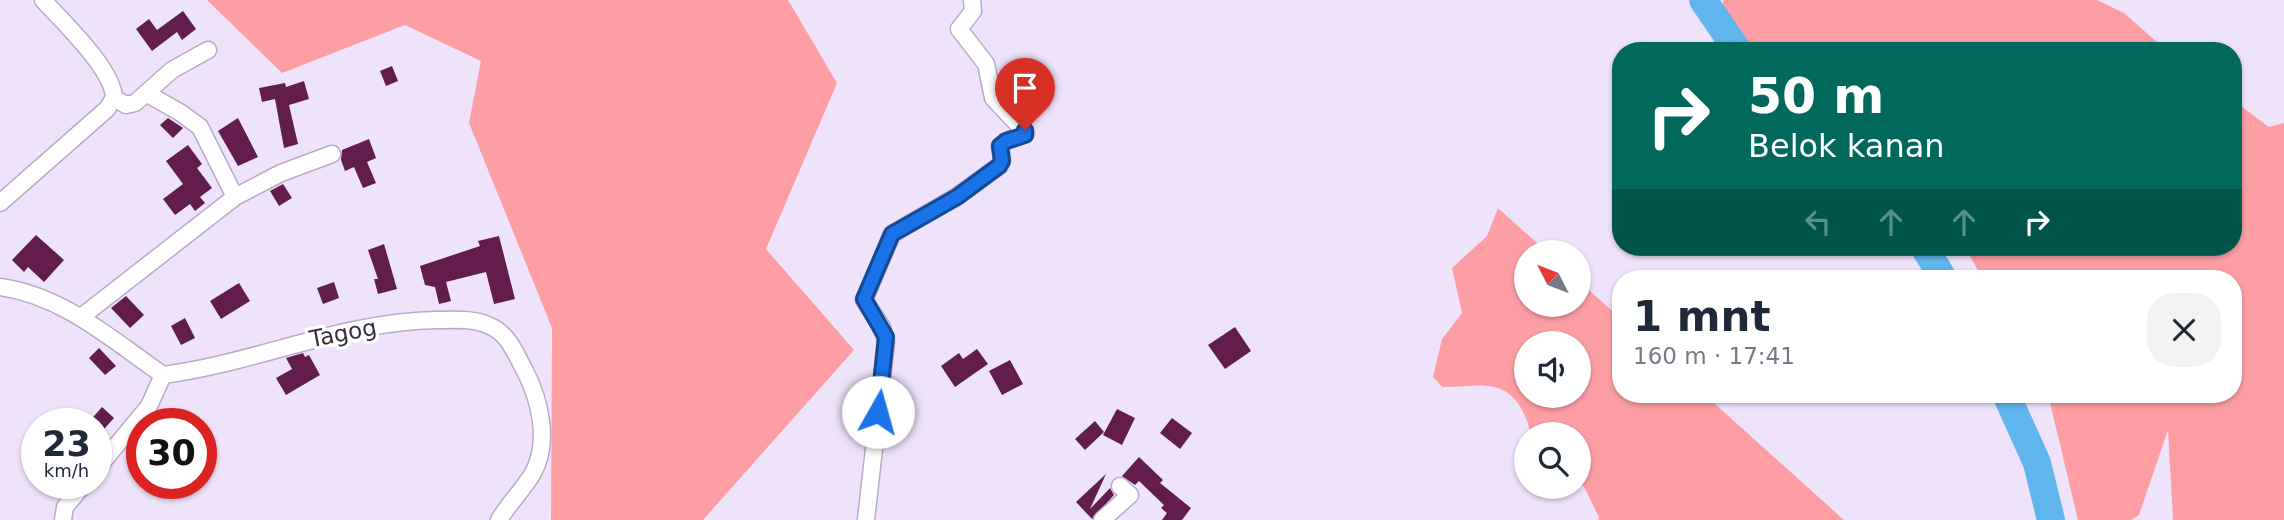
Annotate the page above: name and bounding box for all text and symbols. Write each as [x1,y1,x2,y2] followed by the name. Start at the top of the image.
[995,58,1055,130] pin
[1748,68,1884,125] text: 50 m
[1006,69,1044,107] icon: arrive
[1633,70,1724,161] icon: right
[1748,127,1945,165] text: Belok kanan
[1799,203,1837,241] icon: left
[1872,203,1910,241] icon: ahead
[1945,203,1983,241] icon: ahead
[2018,203,2056,241] icon: right
[1514,240,1591,317] north arrow
[1514,240,1591,499] map controls
[1633,292,1771,341] text: 1 mnt
[2147,293,2221,367] button: close
[306,314,379,352] street label: Tagog
[1514,331,1591,408] button: sound
[1633,343,1795,369] text: 160 m · 17:41
[841,375,915,449] position arrow
[126,408,217,499] speed limit sign: 30
[1514,422,1591,499] button: search
[42,424,91,464] text: 23
[44,460,89,481] text: km/h

